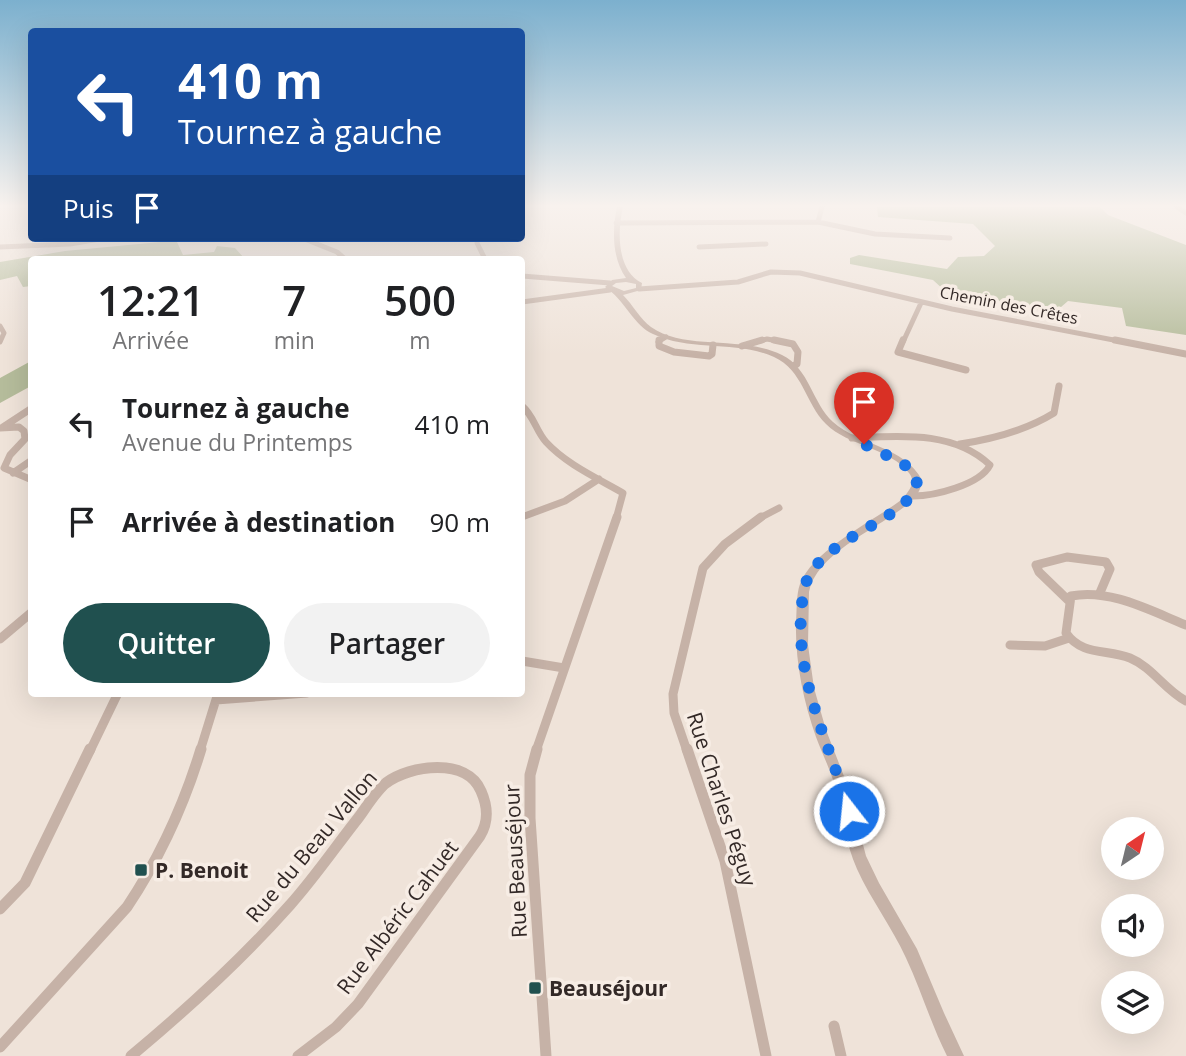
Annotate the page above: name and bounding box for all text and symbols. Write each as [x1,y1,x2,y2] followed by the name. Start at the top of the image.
[178,47,323,113] text: 410 m
[63,56,154,147] icon: left
[178,110,442,153] text: Tournez à gauche
[128,189,166,227] icon: arrive
[63,190,114,226] text: Puis
[97,271,205,328] text: 12:21
[282,271,306,328] text: 7
[384,271,456,328] text: 500
[938,281,1080,329] street label: Chemin des Crêtes
[113,324,189,356] text: Arrivée
[274,324,315,356] text: min
[409,324,431,356] text: m
[834,372,894,444] pin
[845,383,883,421] icon: arrive
[122,390,350,426] text: Tournez à gauche
[63,405,101,443] icon: left
[415,406,490,442] text: 410 m
[122,426,353,458] text: Avenue du Printemps
[63,503,101,541] icon: arrive
[122,504,395,540] text: Arrivée à destination
[429,504,490,540] text: 90 m
[63,603,270,683] button: Quitter
[284,603,490,683] button: Partager
[681,708,763,890] street label: Rue Charles Péguy
[239,764,383,928] street label: Rue du Beau Vallon
[812,774,886,848] position arrow
[497,783,533,939] street label: Rue Beauséjour
[1101,817,1164,880] north arrow
[1101,817,1164,1034] map controls
[330,834,464,1000] street label: Rue Albéric Cahuet
[155,856,248,884] place label: P. Benoit
[133,862,149,878] marker: P. Benoit
[1101,894,1164,957] button: sound
[1101,971,1164,1034] button: layers
[549,974,668,1002] place label: Beauséjour
[527,980,543,996] marker: Beauséjour

